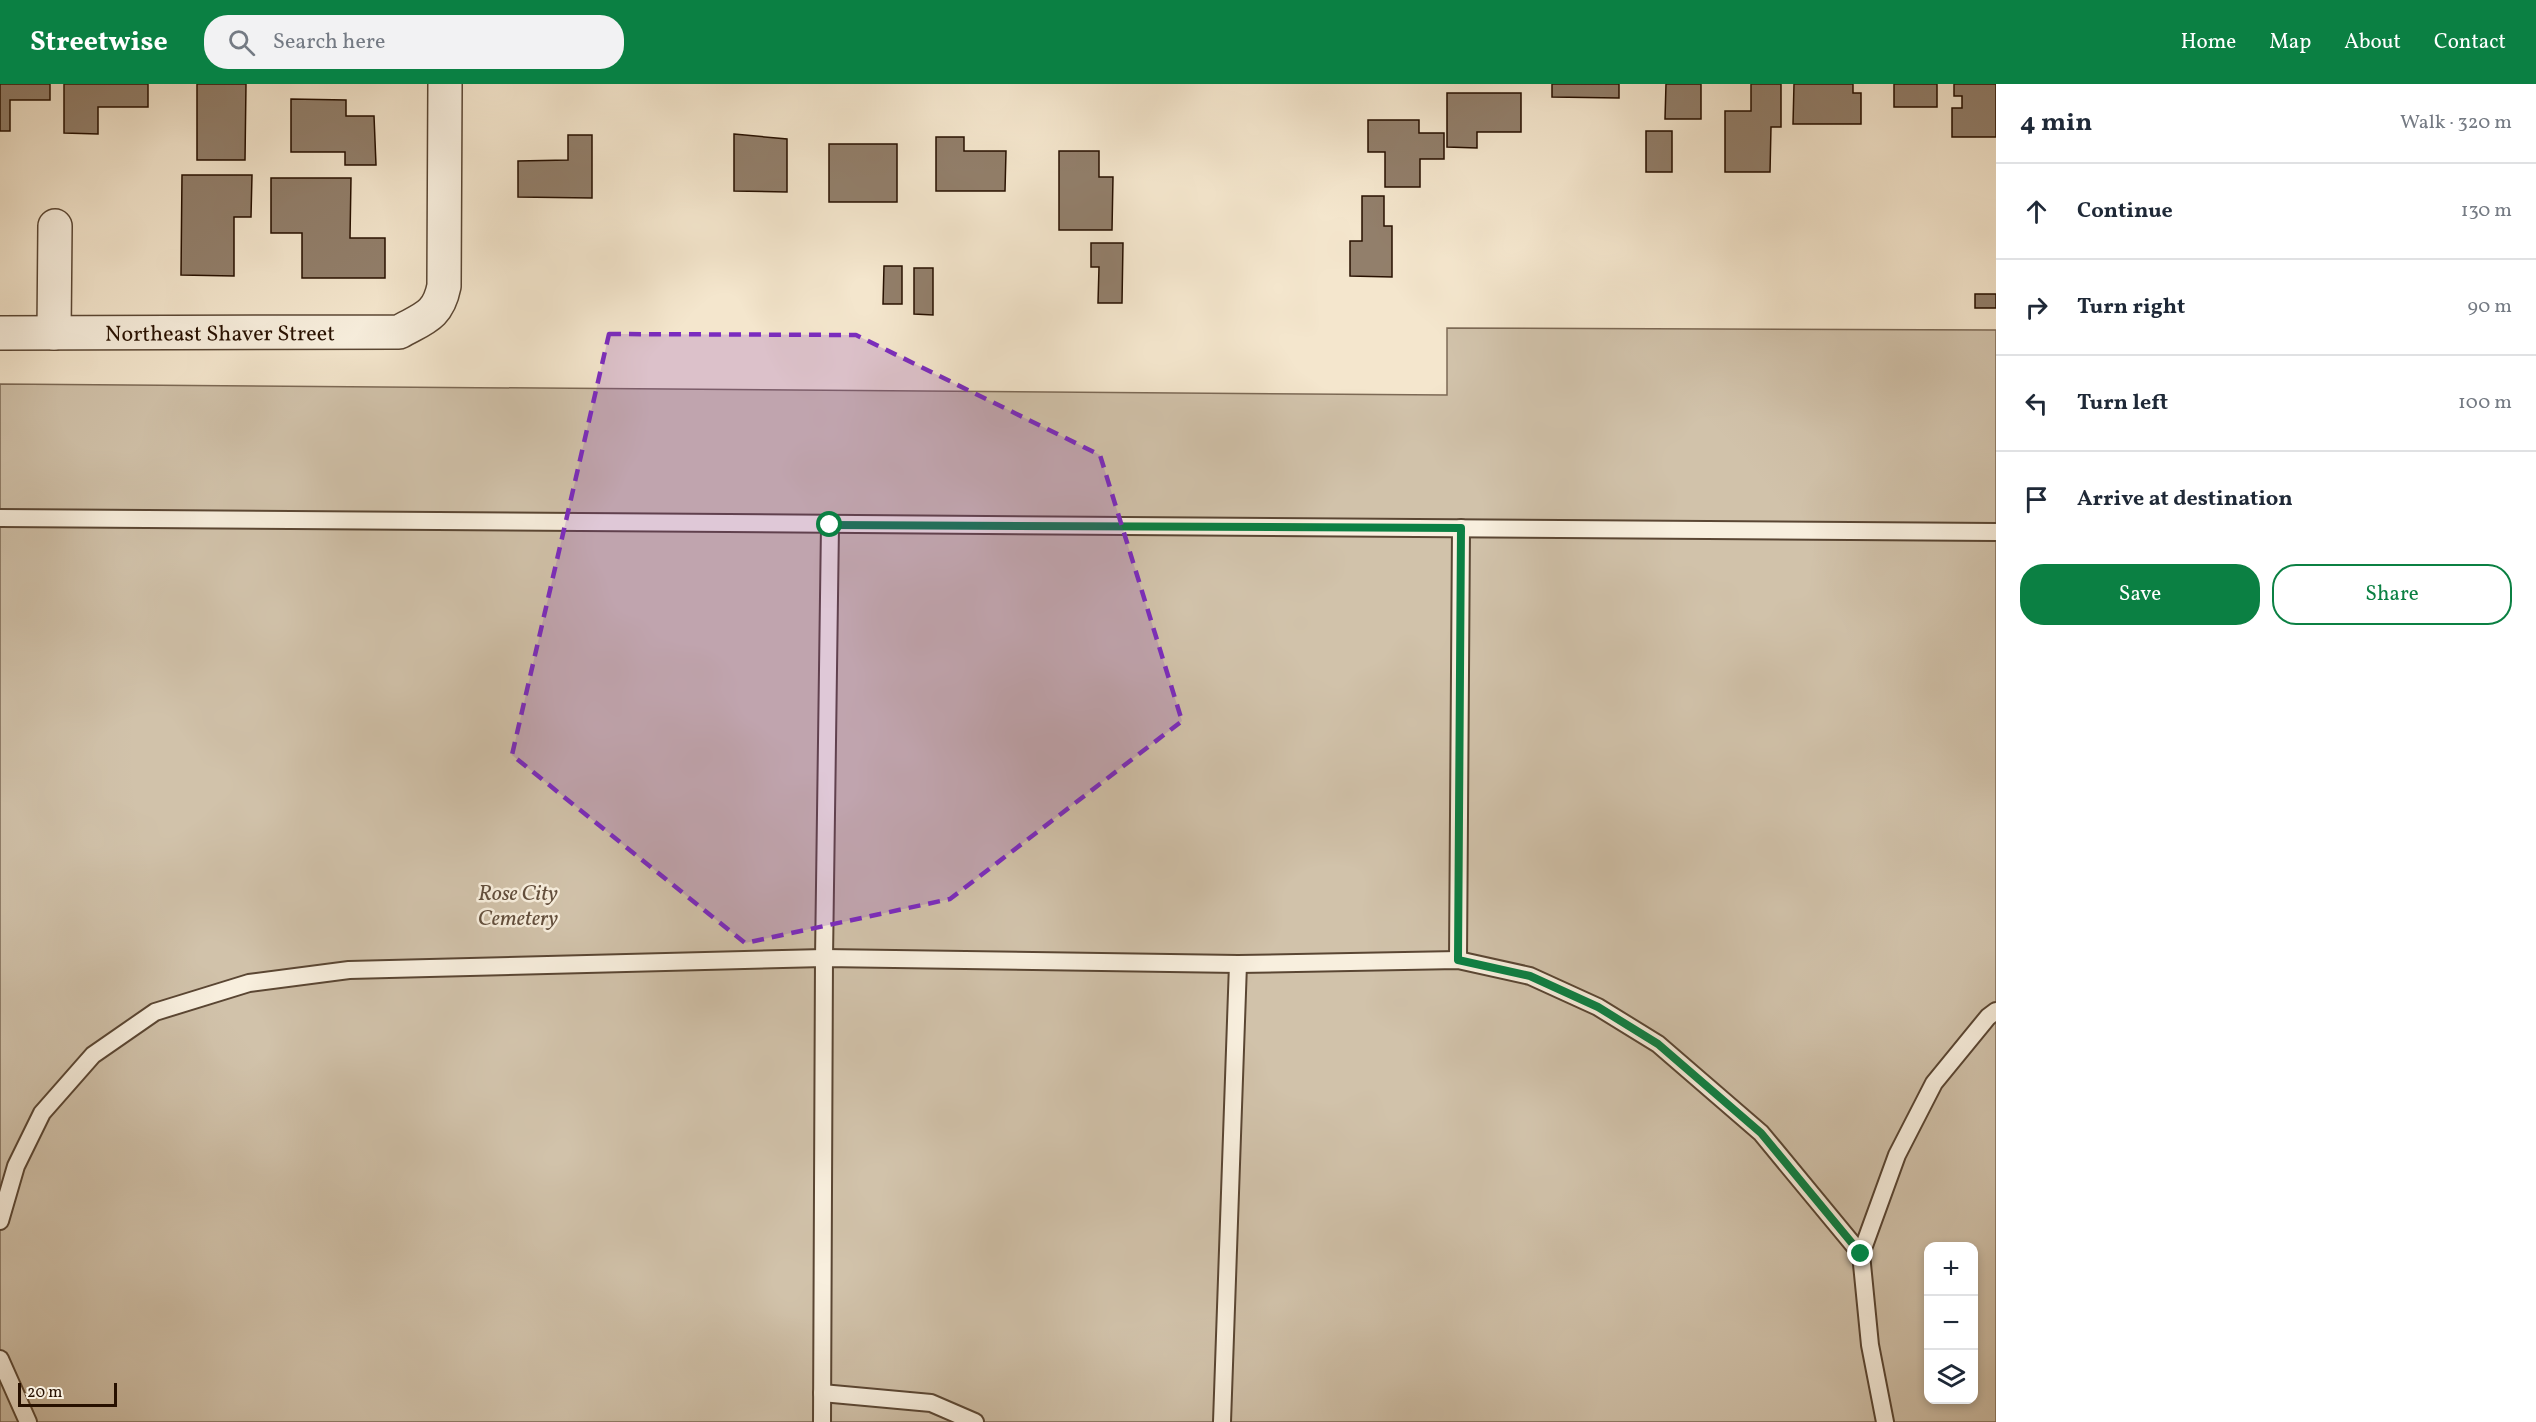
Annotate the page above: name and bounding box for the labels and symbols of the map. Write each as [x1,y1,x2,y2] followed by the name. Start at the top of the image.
[105,319,335,351] street label: Northeast Shaver Street
[816,511,842,537] route start
[478,879,558,935] park label: Rose City Cemetery
[1847,1240,1873,1266] route end
[18,1380,117,1408] scale bar

